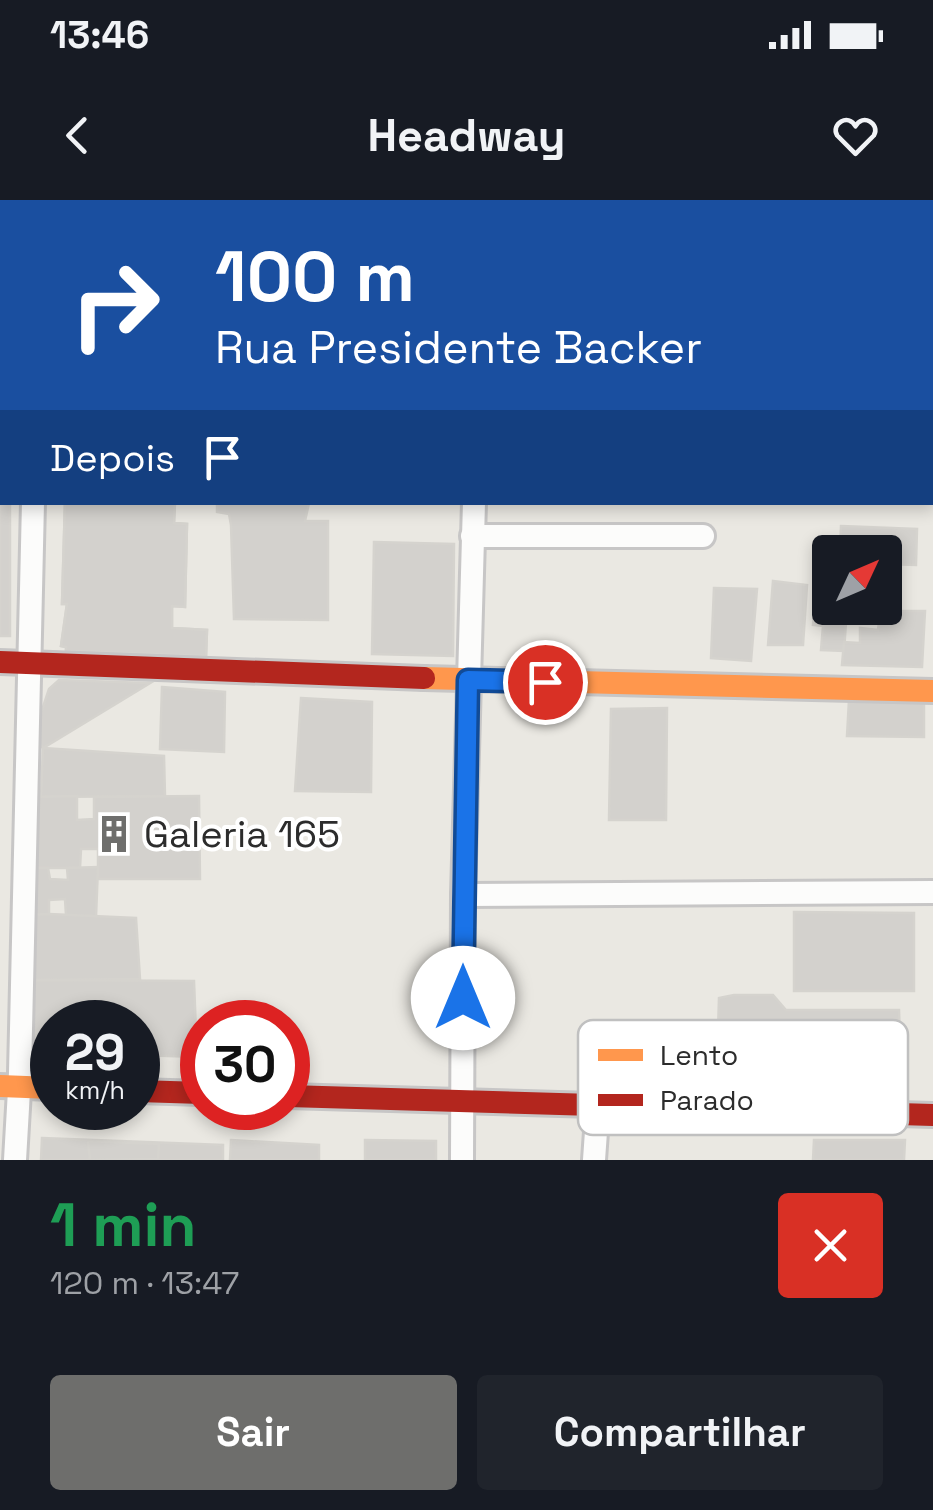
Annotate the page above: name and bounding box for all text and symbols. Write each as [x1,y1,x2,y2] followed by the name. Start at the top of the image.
[50,11,149,59] text: 13:46
[367,107,566,164] text: Headway
[50,108,105,163] icon: back
[828,108,883,163] icon: heart
[215,232,415,321] text: 100 m
[50,240,180,370] icon: right
[215,319,702,376] text: Rua Presidente Backer
[195,430,250,485] icon: arrive
[50,434,175,482] text: Depois
[812,535,902,625] north arrow
[812,535,902,625] map controls
[503,640,588,725] pin
[518,655,573,710] icon: arrive
[144,810,340,858] place label: Galeria 165
[93,813,135,855] building icon: Galeria 165
[411,946,515,1050] position arrow
[180,1000,310,1130] speed limit sign: 30
[578,1020,908,1135] legend
[65,1021,125,1085] text: 29
[660,1037,738,1073] text: Lento
[65,1074,125,1106] text: km/h
[660,1082,754,1118] text: Parado
[50,1187,197,1264] text: 1 min
[778,1193,883,1298] button: close
[50,1263,239,1303] text: 120 m · 13:47
[50,1375,457,1490] button: Sair
[477,1375,883,1490] button: Compartilhar

